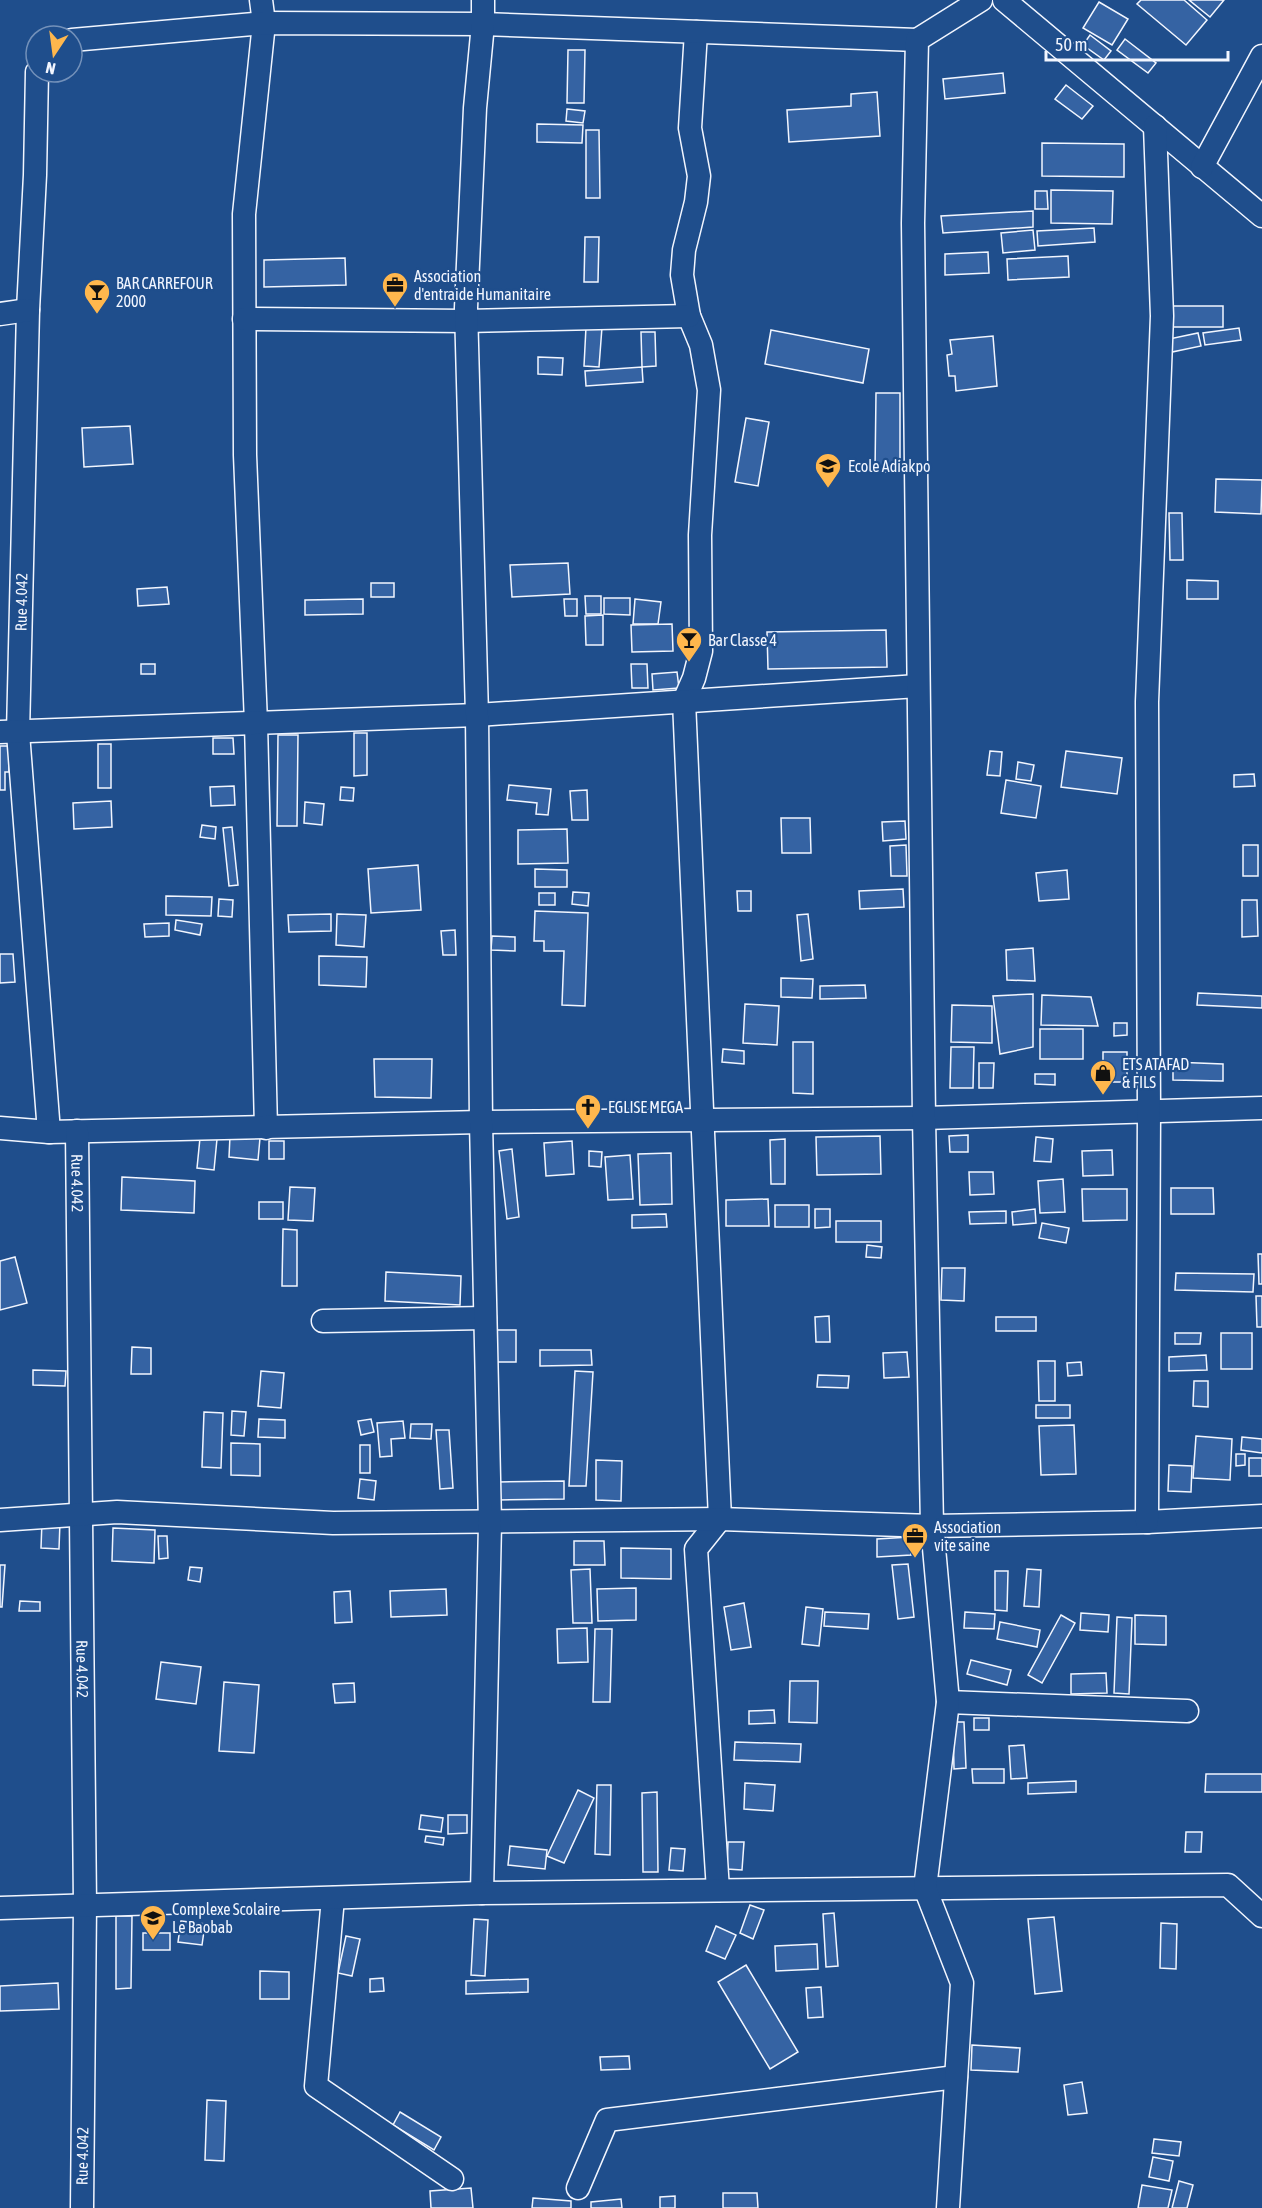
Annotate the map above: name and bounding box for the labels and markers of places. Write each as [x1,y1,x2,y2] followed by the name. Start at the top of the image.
[414,267,551,303] place label: Association d'entraide Humanitaire
[380,270,410,308] office icon: Association d'entraide Humanitaire
[116,274,213,310] place label: BAR CARREFOUR 2000
[82,277,112,315] bar icon: BAR CARREFOUR 2000
[813,451,843,489] school or university icon: Ecole Adiakpo
[848,457,930,476] place label: Ecole Adiakpo
[674,625,704,663] bar icon: Bar Classe 4
[708,631,777,649] place label: Bar Classe 4
[1122,1055,1189,1091] place label: ETS ATAFAD & FILS
[1088,1058,1118,1096] shop icon: ETS ATAFAD & FILS
[573,1092,603,1130] church icon: EGLISE MEGA
[608,1098,683,1116] place label: EGLISE MEGA
[934,1518,1001,1554] place label: Association vite saine
[900,1521,930,1559] office icon: Association vite saine
[172,1900,280,1936] place label: Complexe Scolaire Le Baobab
[138,1903,168,1941] school or university icon: Complexe Scolaire Le Baobab

